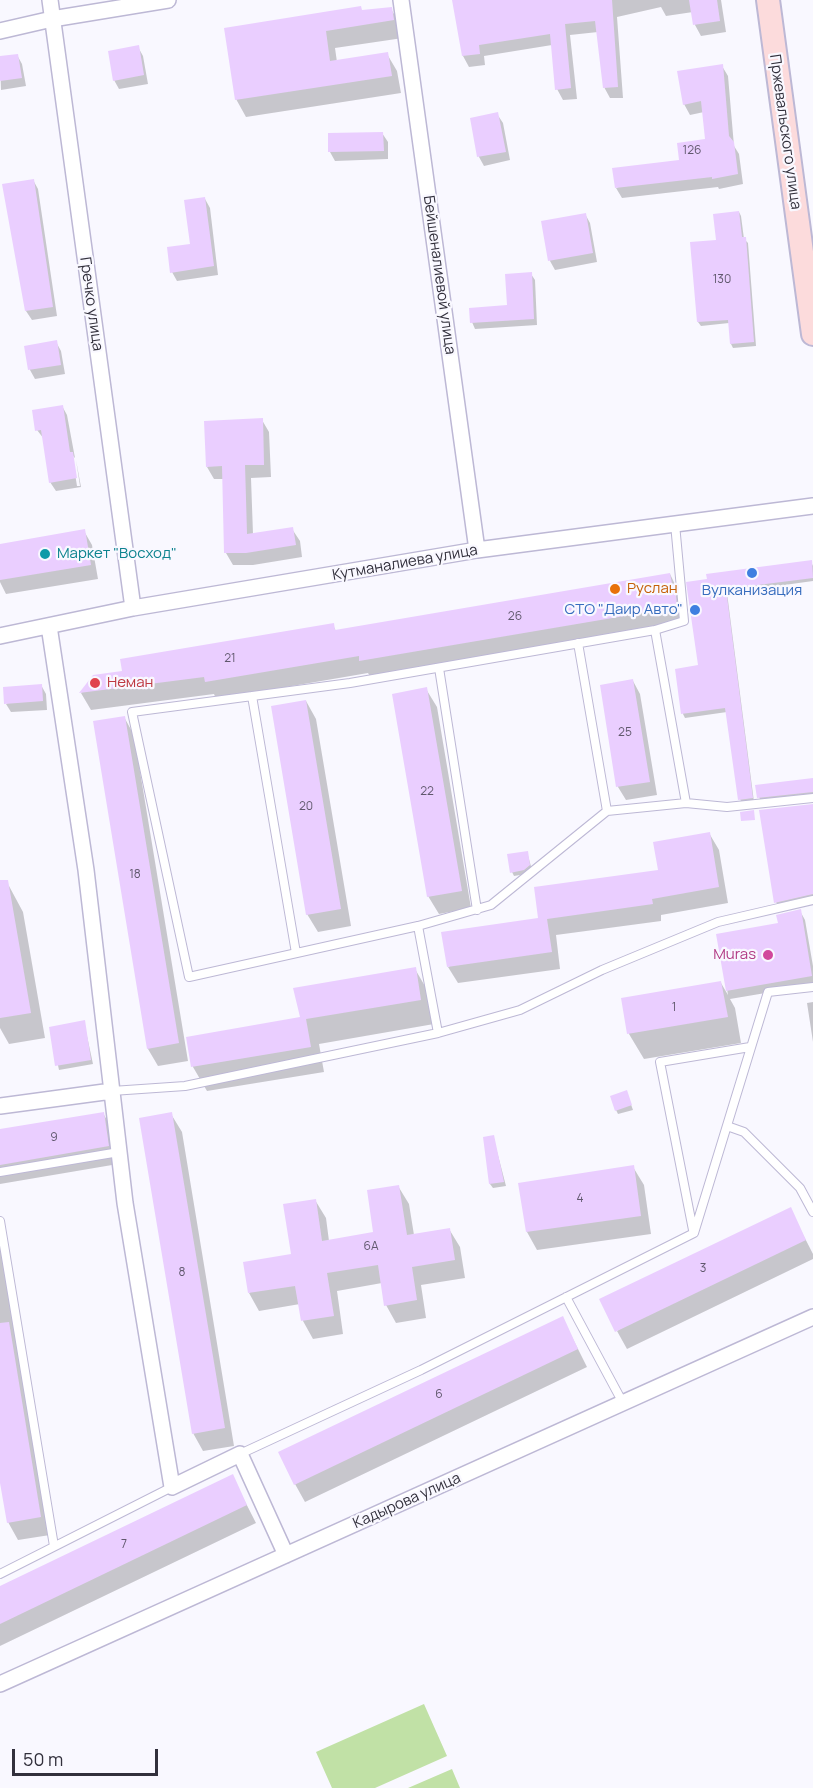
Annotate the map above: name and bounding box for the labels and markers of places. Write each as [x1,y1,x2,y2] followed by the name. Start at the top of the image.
[57,545,177,563] place label: Маркет "Восход"
[38,547,52,561] marker: Маркет "Восход"
[745,566,759,580] marker: Вулканизация
[627,580,678,598] place label: Руслан
[608,582,622,596] marker: Руслан
[702,582,802,600] place label: Вулканизация
[564,601,683,619] place label: СТО "Даир Авто"
[688,603,702,617] marker: СТО "Даир Авто"
[107,674,153,692] place label: Неман
[88,676,102,690] marker: Неман
[713,946,756,964] place label: Muras
[761,948,775,962] marker: Muras

